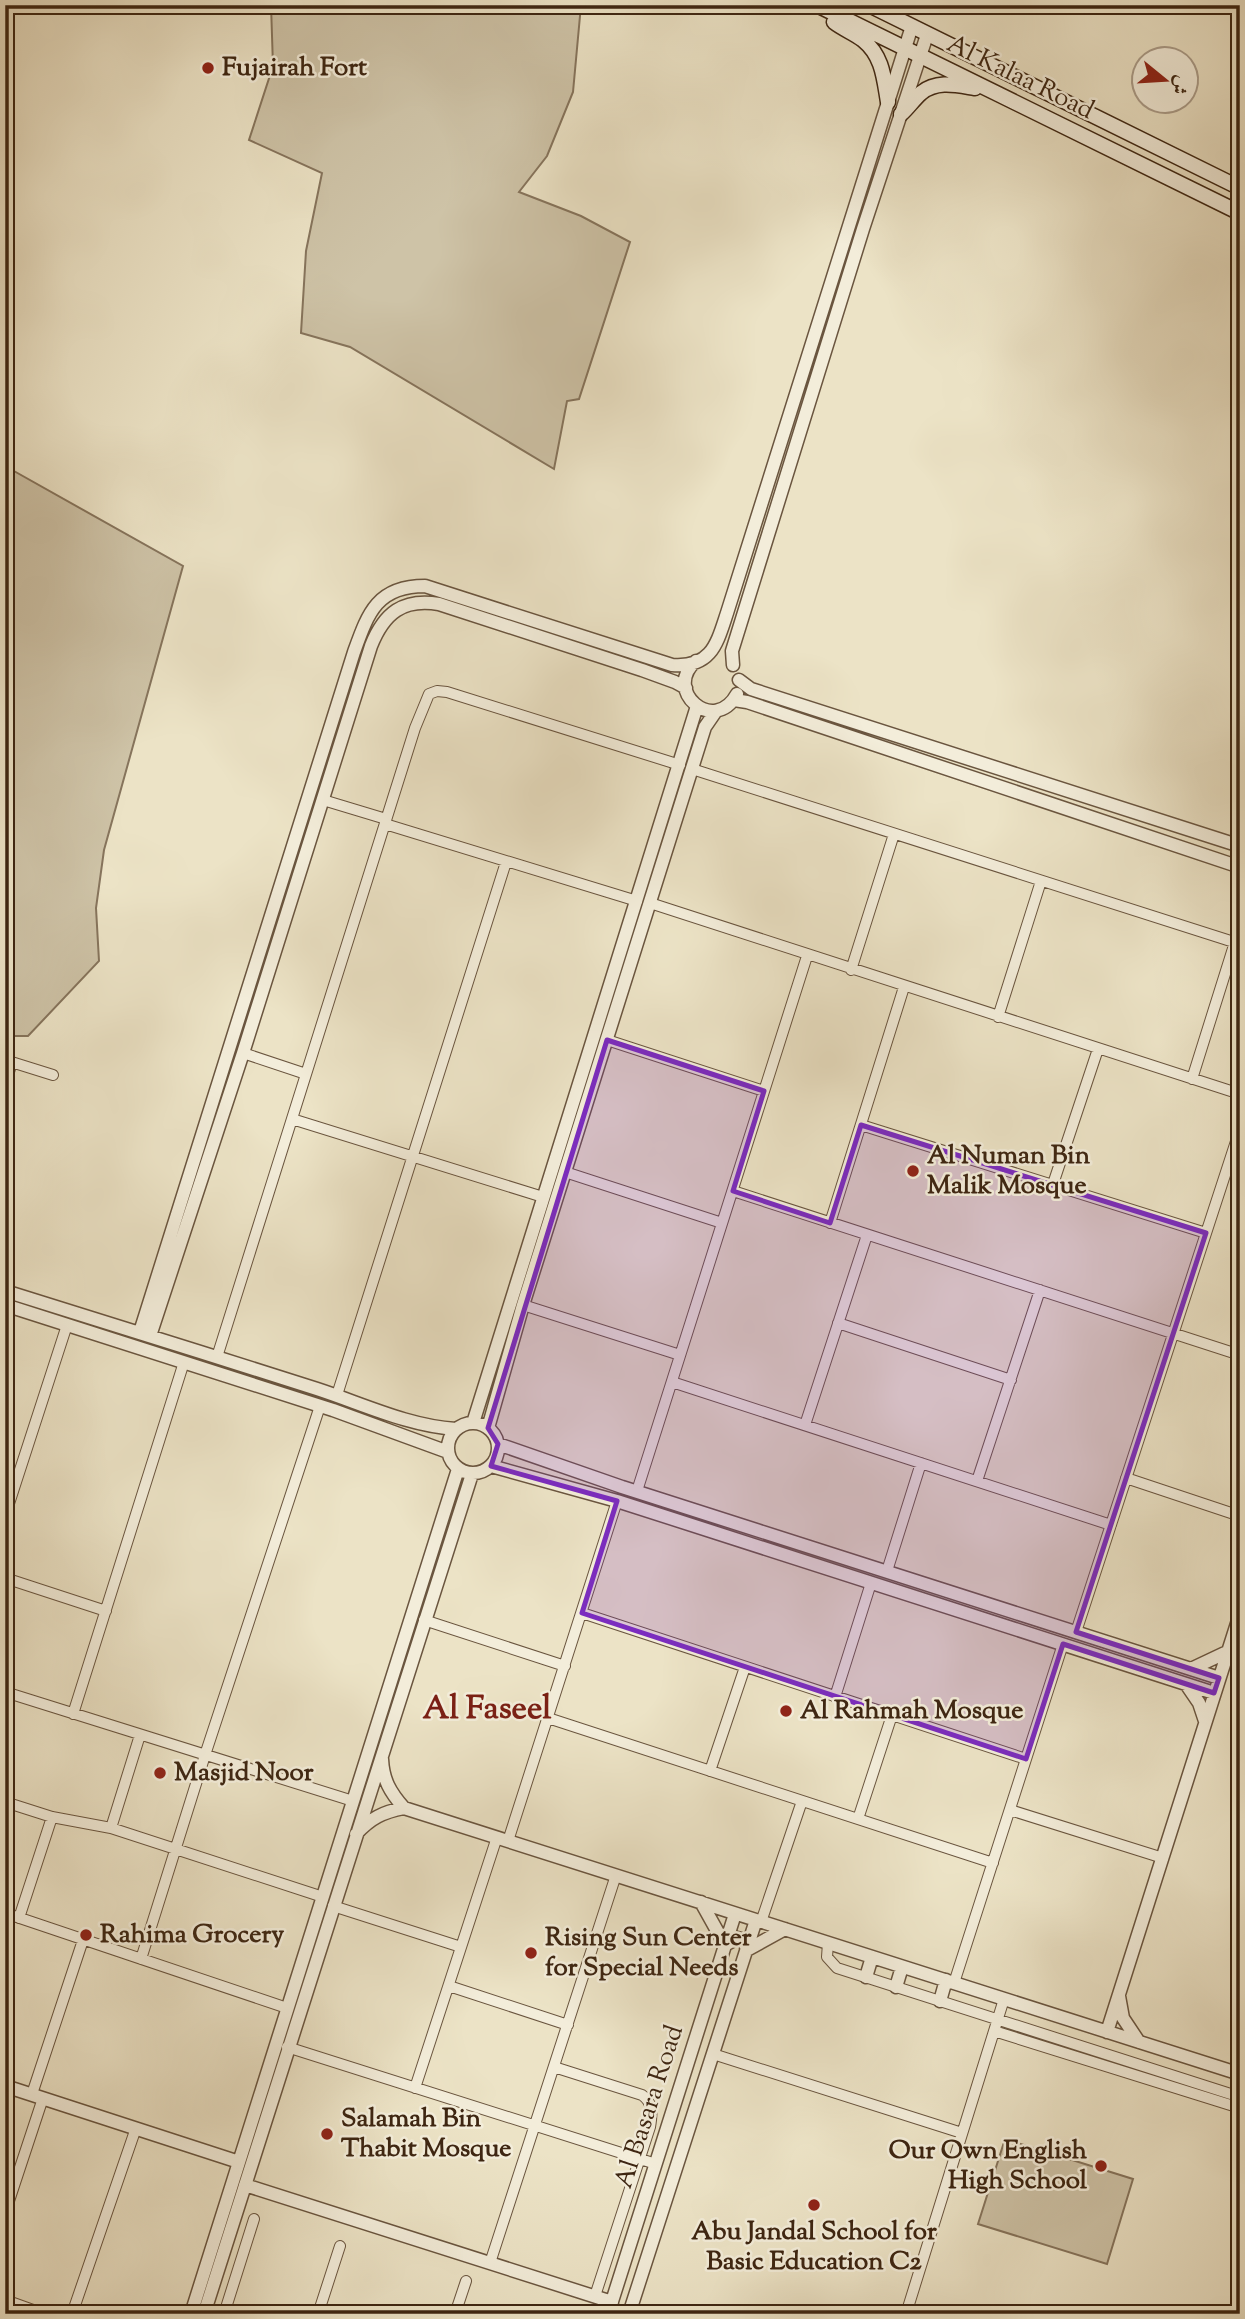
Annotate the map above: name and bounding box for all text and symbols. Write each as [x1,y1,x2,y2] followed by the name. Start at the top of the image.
[940,26,1100,130] street label: Al Kalaa Road
[1130,46,1200,116] north arrow
[222,50,367,87] place label: Fujairah Fort
[200,60,216,76] marker: Fujairah Fort
[1163,71,1195,98] text: ش
[927,1138,1091,1205] place label: Al Numan Bin Malik Mosque
[905,1163,921,1179] marker: Al Numan Bin Malik Mosque
[423,1686,552,1734] district label: Al Faseel
[800,1693,1023,1730] place label: Al Rahmah Mosque
[778,1703,794,1719] marker: Al Rahmah Mosque
[174,1755,314,1792] place label: Masjid Noor
[152,1765,168,1781] marker: Masjid Noor
[100,1917,284,1954] place label: Rahima Grocery
[545,1920,752,1987] place label: Rising Sun Center for Special Needs
[78,1927,94,1943] marker: Rahima Grocery
[523,1945,539,1961] marker: Rising Sun Center for Special Needs
[606,2020,694,2193] street label: Al Basara Road
[341,2101,511,2168] place label: Salamah Bin Thabit Mosque
[319,2126,335,2142] marker: Salamah Bin Thabit Mosque
[888,2133,1088,2200] place label: Our Own English High School
[1093,2158,1109,2174] marker: Our Own English High School
[806,2197,822,2213] marker: Abu Jandal School for Basic Education C2
[691,2214,937,2281] place label: Abu Jandal School for Basic Education C2

